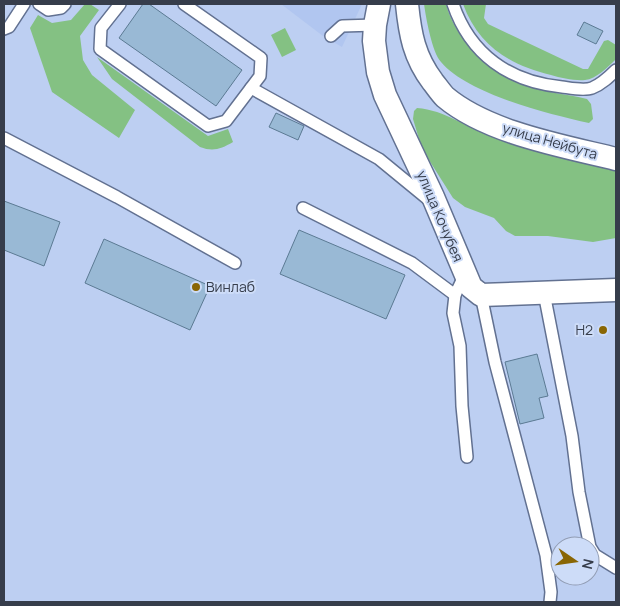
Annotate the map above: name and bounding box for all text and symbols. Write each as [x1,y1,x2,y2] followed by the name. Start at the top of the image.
[500,118,600,163] street label: улица Нейбута
[413,167,468,264] street label: улица Кочубея
[206,277,255,296] place label: Винлаб
[190,281,202,293] marker: Винлаб
[575,320,593,339] place label: H2
[597,324,609,336] marker: H2
[550,536,600,586] north arrow
[578,557,599,571] text: N

